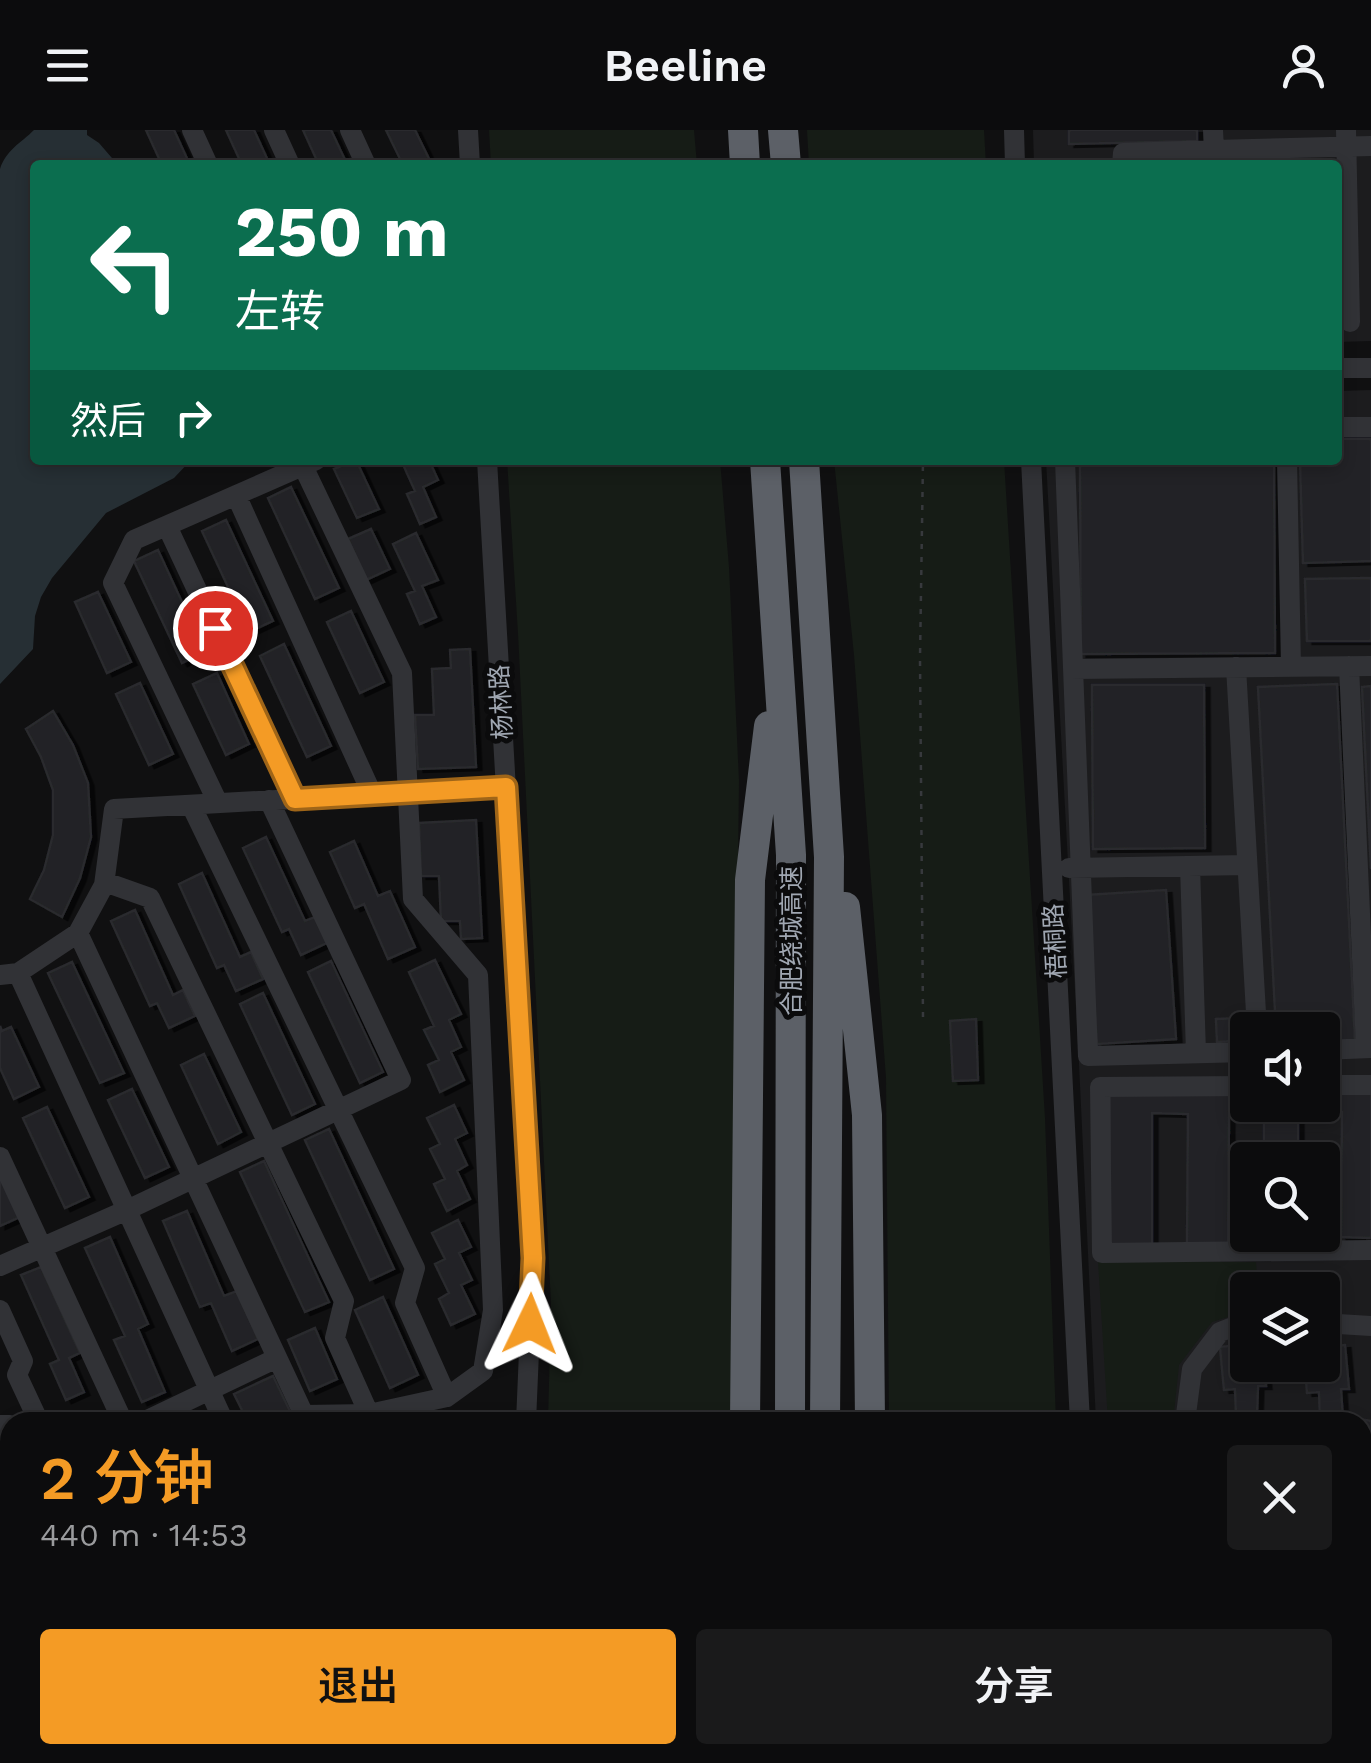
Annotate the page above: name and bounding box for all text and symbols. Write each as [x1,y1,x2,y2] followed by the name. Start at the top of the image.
[40,38,95,93] icon: menu
[1276,38,1331,93] icon: person
[604,39,767,92] text: Beeline
[235,191,449,273] text: 250 m
[70,200,200,330] icon: left
[235,285,325,338] text: 左转
[166,390,221,445] icon: right
[70,399,146,443] text: 然后
[173,586,258,671] pin
[188,601,243,656] icon: arrive
[485,664,517,740] street label: 杨林路
[777,866,806,1016] street label: 合肥绕城高速
[1039,903,1071,979] street label: 梧桐路
[1230,1012,1340,1382] map controls
[1230,1012,1340,1122] button: sound
[1230,1142,1340,1252] button: search
[478,1272,582,1376] position arrow
[1230,1272,1340,1382] button: layers
[40,1443,214,1514] text: 2 分钟
[1227,1445,1332,1550] button: close
[40,1516,248,1554] text: 440 m · 14:53
[40,1629,676,1744] button: 退出
[696,1629,1332,1744] button: 分享

